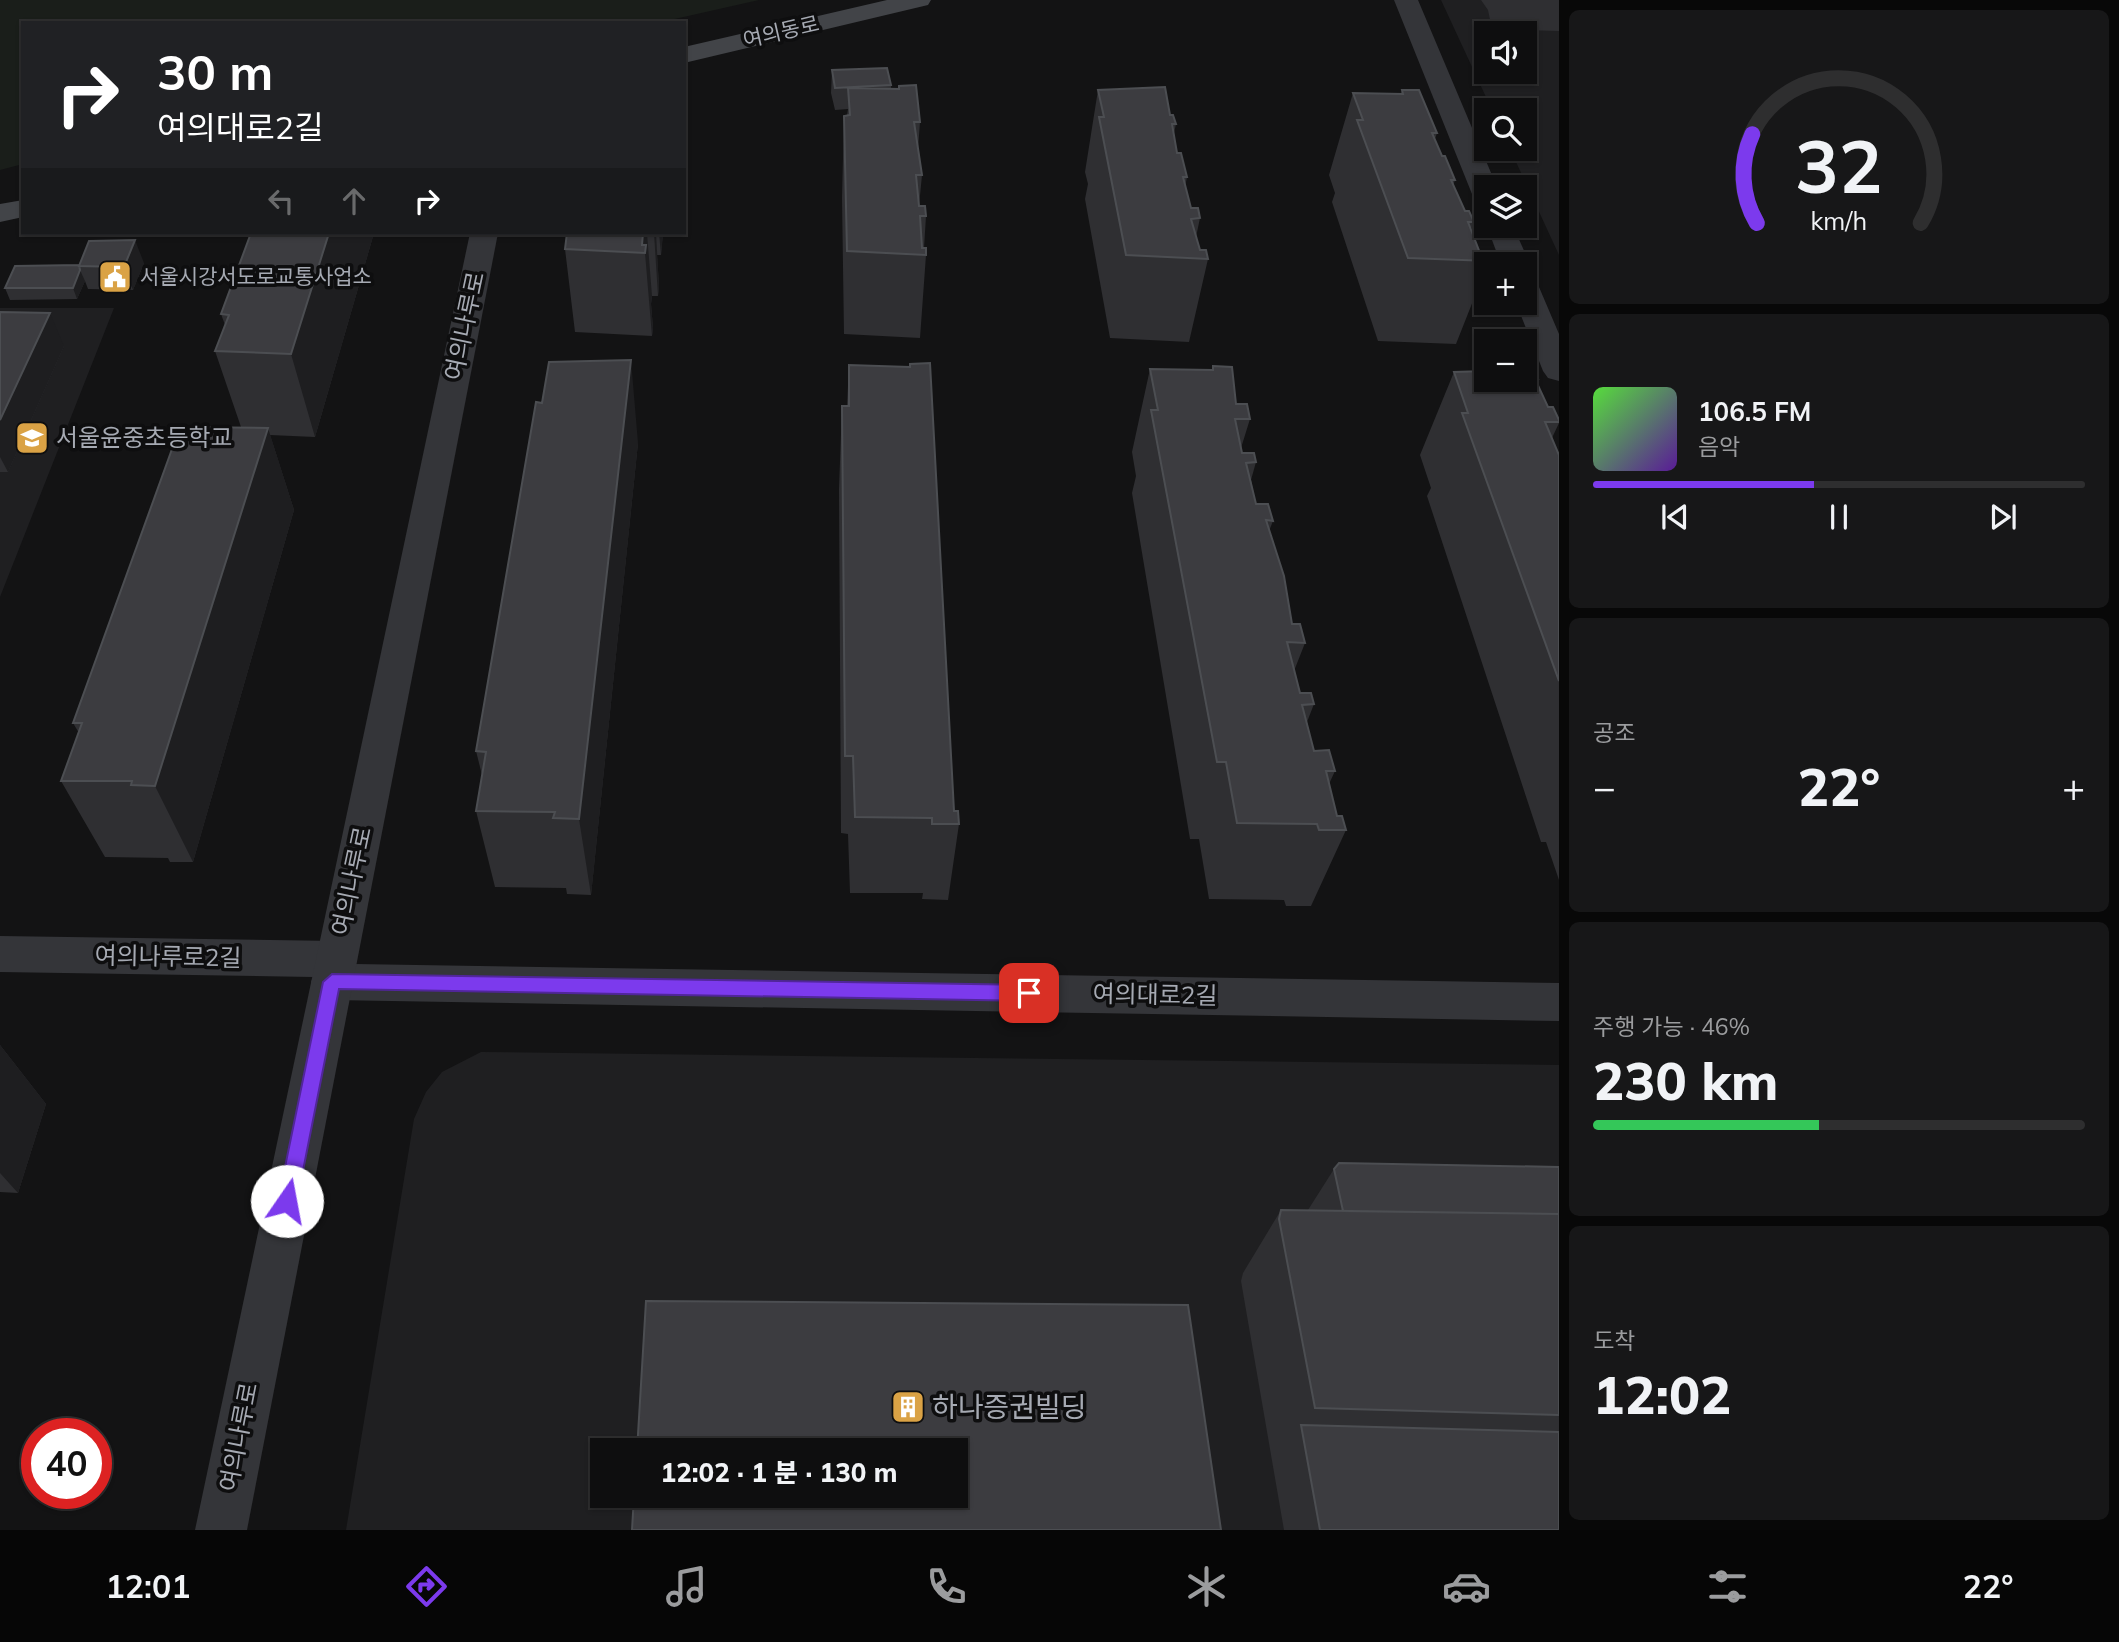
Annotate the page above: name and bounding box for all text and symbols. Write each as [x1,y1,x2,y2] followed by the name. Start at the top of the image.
[740,10,821,52] street label: 여의동로
[1474,21,1537,392] map controls
[1474,21,1537,84] button: sound
[157,41,273,102] text: 30 m
[42,49,133,140] icon: right
[1474,98,1537,161] button: search
[157,107,323,147] text: 여의대로2길
[1795,120,1883,211] text: 32
[1474,175,1537,238] button: layers
[262,182,300,220] icon: left
[335,182,373,220] icon: ahead
[408,182,446,220] icon: right
[1811,205,1867,236] text: km/h
[1474,252,1537,315] button: +
[96,258,134,296] public building icon: 서울시강서도로교통사업소
[140,263,372,289] place label: 서울시강서도로교통사업소
[438,269,490,383] street label: 여의나루로
[1474,329,1537,392] button: −
[1698,395,1811,428] text: 106.5 FM
[13,419,51,457] school or university icon: 서울윤중초등학교
[56,422,233,452] place label: 서울윤중초등학교
[1698,432,1740,461] text: 음악
[1656,498,1694,536] icon: previous
[1820,498,1858,536] icon: pause
[1984,498,2022,536] icon: next
[1593,718,1635,747] text: 공조
[1798,754,1880,819] text: 22°
[1593,763,1616,811] text: −
[2062,763,2085,811] text: +
[325,824,377,938] street label: 여의나루로
[94,940,242,972] street label: 여의나루로2길
[999,963,1059,1023] pin
[1010,974,1048,1012] icon: arrive
[1092,978,1218,1010] street label: 여의대로2길
[1593,1012,1750,1041] text: 주행 가능 · 46%
[1593,1048,1778,1113] text: 230 km
[250,1164,324,1238] position arrow
[1593,1326,1635,1355] text: 도착
[1593,1362,1731,1427] text: 12:02
[213,1380,263,1494] street label: 여의나루로
[889,1388,927,1426] building icon: 하나증권빌딩
[932,1389,1087,1424] place label: 하나증권빌딩
[21,1418,112,1509] speed limit sign: 40
[661,1456,897,1489] text: 12:02 · 1 분 · 130 m
[402,1562,451,1611] icon: directions
[662,1562,711,1611] icon: music
[922,1562,971,1611] icon: phone
[1182,1562,1231,1611] icon: climate
[1442,1562,1491,1611] icon: car
[1703,1562,1752,1611] icon: filters
[106,1566,190,1606] text: 12:01
[1963,1566,2013,1606] text: 22°

